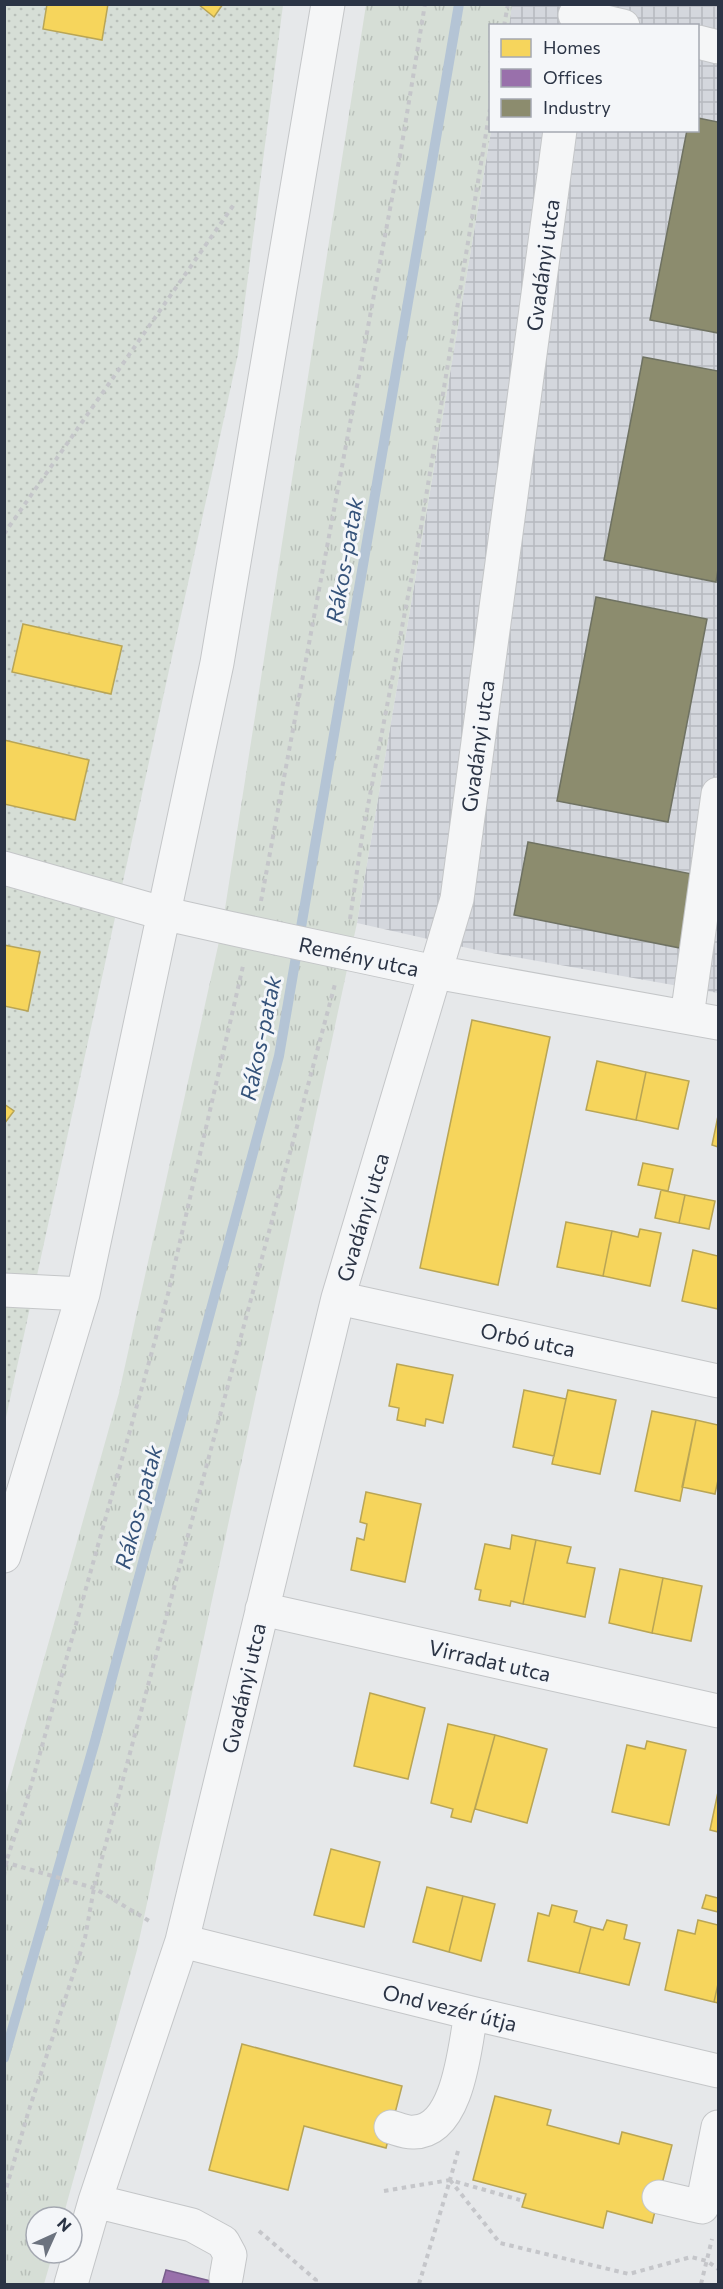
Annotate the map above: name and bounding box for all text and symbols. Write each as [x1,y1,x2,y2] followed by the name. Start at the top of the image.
[489,24,699,132] legend
[543,36,601,58] text: Homes
[543,66,603,88] text: Offices
[543,96,611,118] text: Industry
[520,197,564,333] street label: Gvadányi utca
[320,494,368,625] water label: Rákos-patak
[455,678,499,814] street label: Gvadányi utca
[297,931,421,981] street label: Remény utca
[234,972,287,1103] water label: Rákos-patak
[331,1150,393,1284] street label: Gvadányi utca
[478,1317,578,1361] street label: Orbó utca
[109,1441,168,1572] water label: Rákos-patak
[216,1620,270,1756] street label: Gvadányi utca
[426,1634,554,1686] street label: Virradat utca
[380,1978,520,2036] street label: Ond vezér útja
[24,2205,84,2265] north arrow
[54,2213,76,2235] text: N

